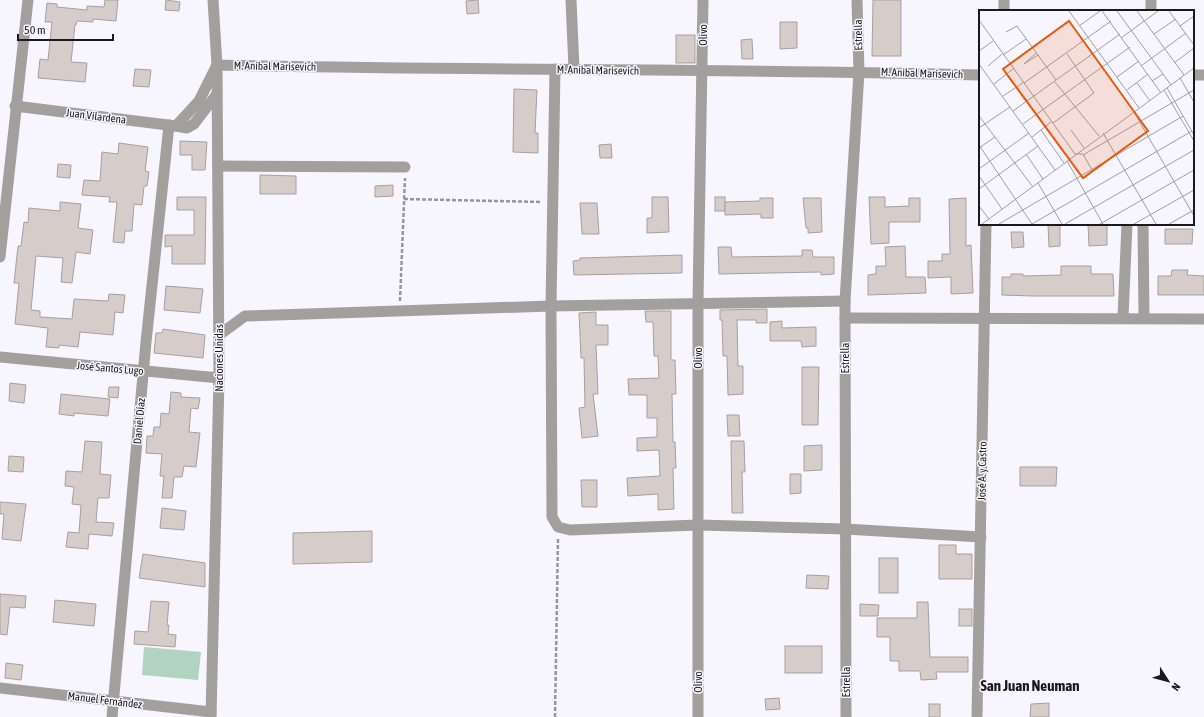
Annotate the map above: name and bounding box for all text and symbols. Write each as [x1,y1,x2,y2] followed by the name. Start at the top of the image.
[979,10,1194,225] inset map
[18,16,113,42] scale bar
[852,19,864,51] street label: Estrella
[24,23,46,37] text: 50 m
[697,24,709,46] street label: Olivo
[234,59,316,73] street label: M. Anibal Marisevich
[557,63,639,77] street label: M. Anibal Marisevich
[881,66,963,80] street label: M. Anibal Marisevich
[65,106,127,126] street label: Juan Vilardena
[213,324,225,392] street label: Naciones Unidas
[839,343,851,373] street label: Estrella
[692,347,704,369] street label: Olivo
[76,359,144,377] street label: José Santos Lugo
[131,397,147,445] street label: Daniel Díaz
[975,441,989,501] street label: José A. y Castro
[1148,661,1188,701] north arrow
[840,667,852,697] street label: Estrella
[692,671,704,693] street label: Olivo
[981,677,1079,694] district label: San Juan Neuman
[1169,681,1183,693] text: N
[67,689,143,711] street label: Manuel Fernández

